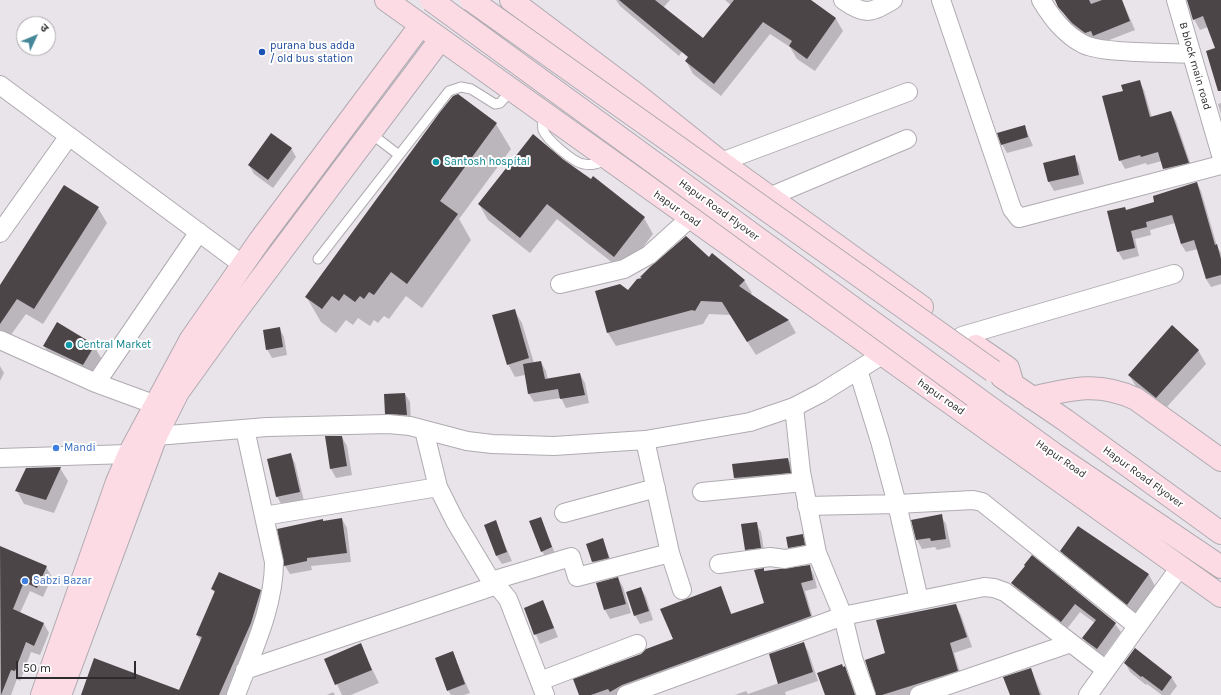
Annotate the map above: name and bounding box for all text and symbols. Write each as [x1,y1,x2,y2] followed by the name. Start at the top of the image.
[16,16,56,56] north arrow
[1176,20,1214,112] street label: B block main road
[37,21,51,35] text: उ
[270,39,355,65] place label: purana bus adda / old bus station
[257,47,267,57] marker: purana bus adda / old bus station
[444,155,530,169] place label: Santosh hospital
[431,157,441,167] marker: Santosh hospital
[676,176,762,244] street label: Hapur Road Flyover
[651,188,703,230] street label: hapur road
[77,338,151,352] place label: Central Market
[64,340,74,350] marker: Central Market
[915,376,967,418] street label: hapur road
[1033,437,1089,481] street label: Hapur Road
[64,441,96,455] place label: Mandi
[51,443,61,453] marker: Mandi
[1100,443,1186,511] street label: Hapur Road Flyover
[33,574,91,588] place label: Sabzi Bazar
[20,576,30,586] marker: Sabzi Bazar
[18,653,138,679] scale bar
[23,661,51,675] text: 50 m

